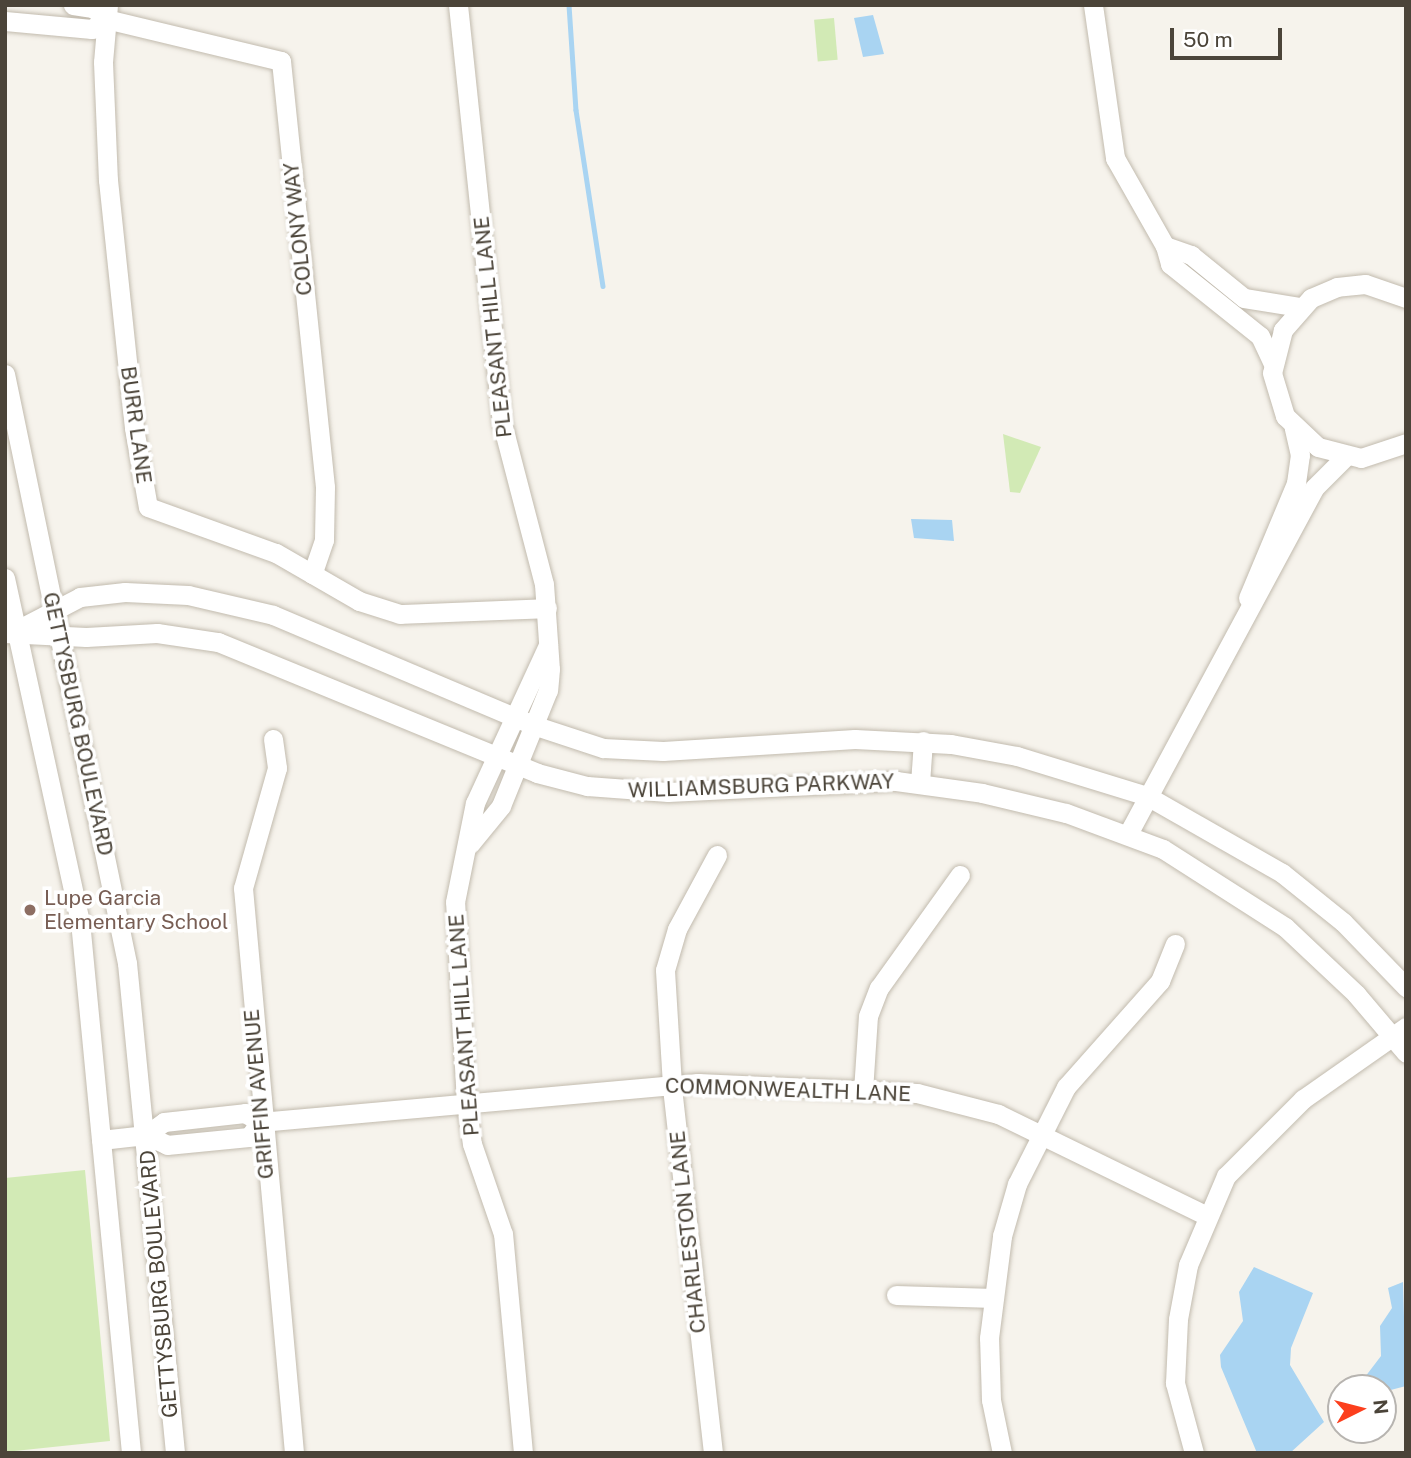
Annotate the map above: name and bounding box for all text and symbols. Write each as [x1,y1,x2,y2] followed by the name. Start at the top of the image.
[1173,14,1285,58] scale bar
[1183,27,1233,52] text: 50 m
[278,161,318,297] street label: COLONY WAY
[469,215,517,439] street label: PLEASANT HILL LANE
[115,365,157,485] street label: BURR LANE
[38,590,118,858] street label: GETTYSBURG BOULEVARD
[627,769,895,803] street label: WILLIAMSBURG PARKWAY
[44,885,228,935] place label: Lupe Garcia Elementary School
[22,902,38,918] marker: Lupe Garcia Elementary School
[444,913,484,1137] street label: PLEASANT HILL LANE
[239,1008,279,1180] street label: GRIFFIN AVENUE
[665,1073,911,1107] street label: COMMONWEALTH LANE
[665,1129,711,1335] street label: CHARLESTON LANE
[135,1149,183,1419] street label: GETTYSBURG BOULEVARD
[1327,1374,1397,1444] north arrow
[1369,1398,1393,1416] text: N

